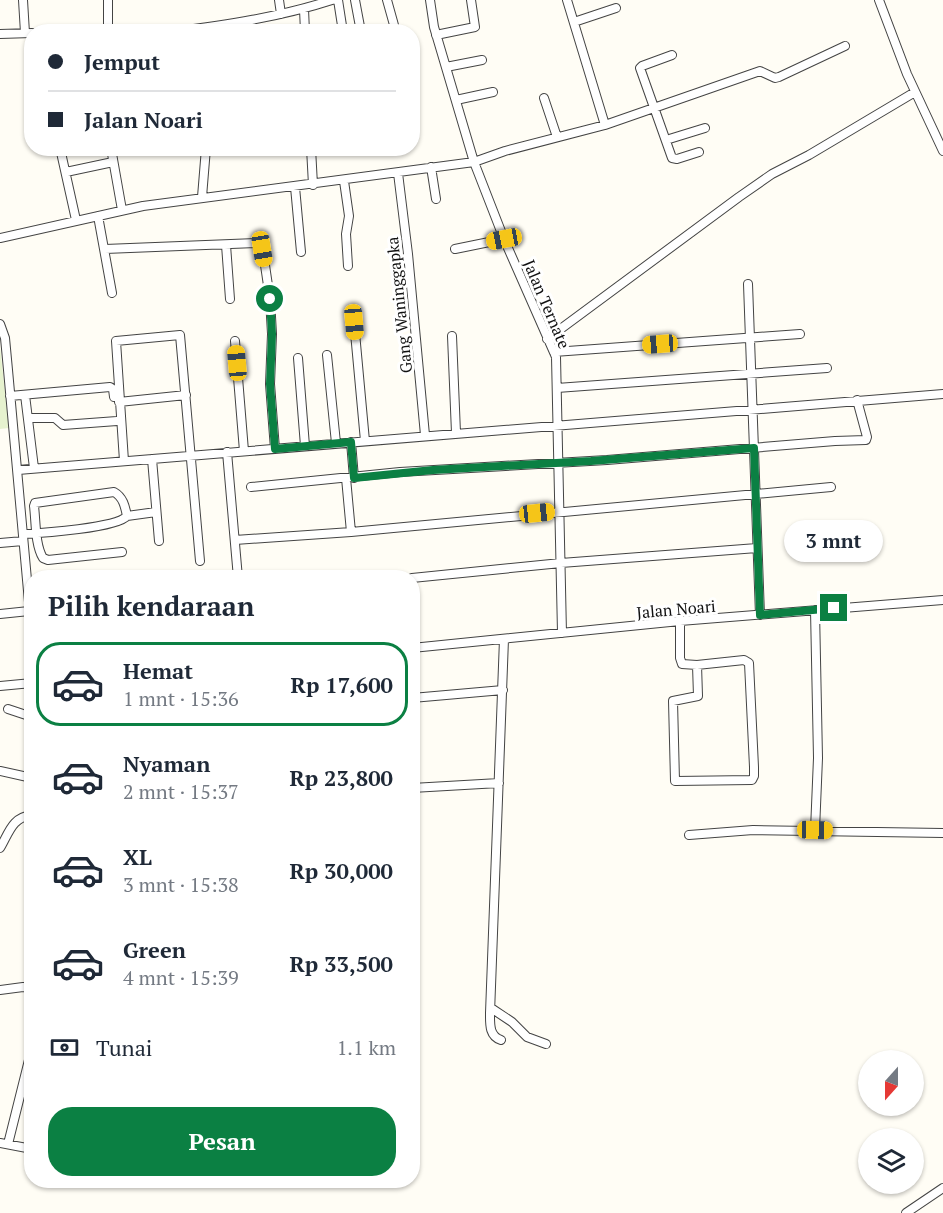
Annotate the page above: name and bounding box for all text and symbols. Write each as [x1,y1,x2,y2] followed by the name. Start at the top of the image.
[84,47,160,76] text: Jemput
[84,105,203,134] text: Jalan Noari
[485,227,523,251] car
[250,230,274,268] car
[381,236,417,374] street label: Gang Waninggapka
[518,256,576,352] street label: Jalan Ternate
[256,285,283,312] route start
[343,303,365,341] car
[641,334,679,354] car
[226,344,248,382] car
[518,502,556,524] car
[784,521,884,563] callout: 3 mnt
[805,527,862,554] text: 3 mnt
[48,588,254,624] text: Pilih kendaraan
[820,594,847,621] route end
[635,595,717,623] street label: Jalan Noari
[123,656,193,685] text: Hemat
[51,657,105,711] icon: car
[291,670,393,699] text: Rp 17,600
[123,685,239,712] text: 1 mnt · 15:36
[123,749,210,778] text: Nyaman
[51,750,105,804] icon: car
[289,763,393,792] text: Rp 23,800
[123,778,239,805] text: 2 mnt · 15:37
[797,821,833,839] car
[123,842,152,871] text: XL
[51,843,105,897] icon: car
[289,856,393,885] text: Rp 30,000
[123,871,239,898] text: 3 mnt · 15:38
[123,935,186,964] text: Green
[51,936,105,990] icon: car
[289,949,393,978] text: Rp 33,500
[123,964,239,991] text: 4 mnt · 15:39
[48,1031,81,1064] icon: cash
[96,1033,152,1062] text: Tunai
[337,1034,396,1061] text: 1.1 km
[858,1050,924,1116] north arrow
[858,1050,924,1194] map controls
[48,1107,396,1176] button: Pesan
[858,1128,924,1194] button: layers

